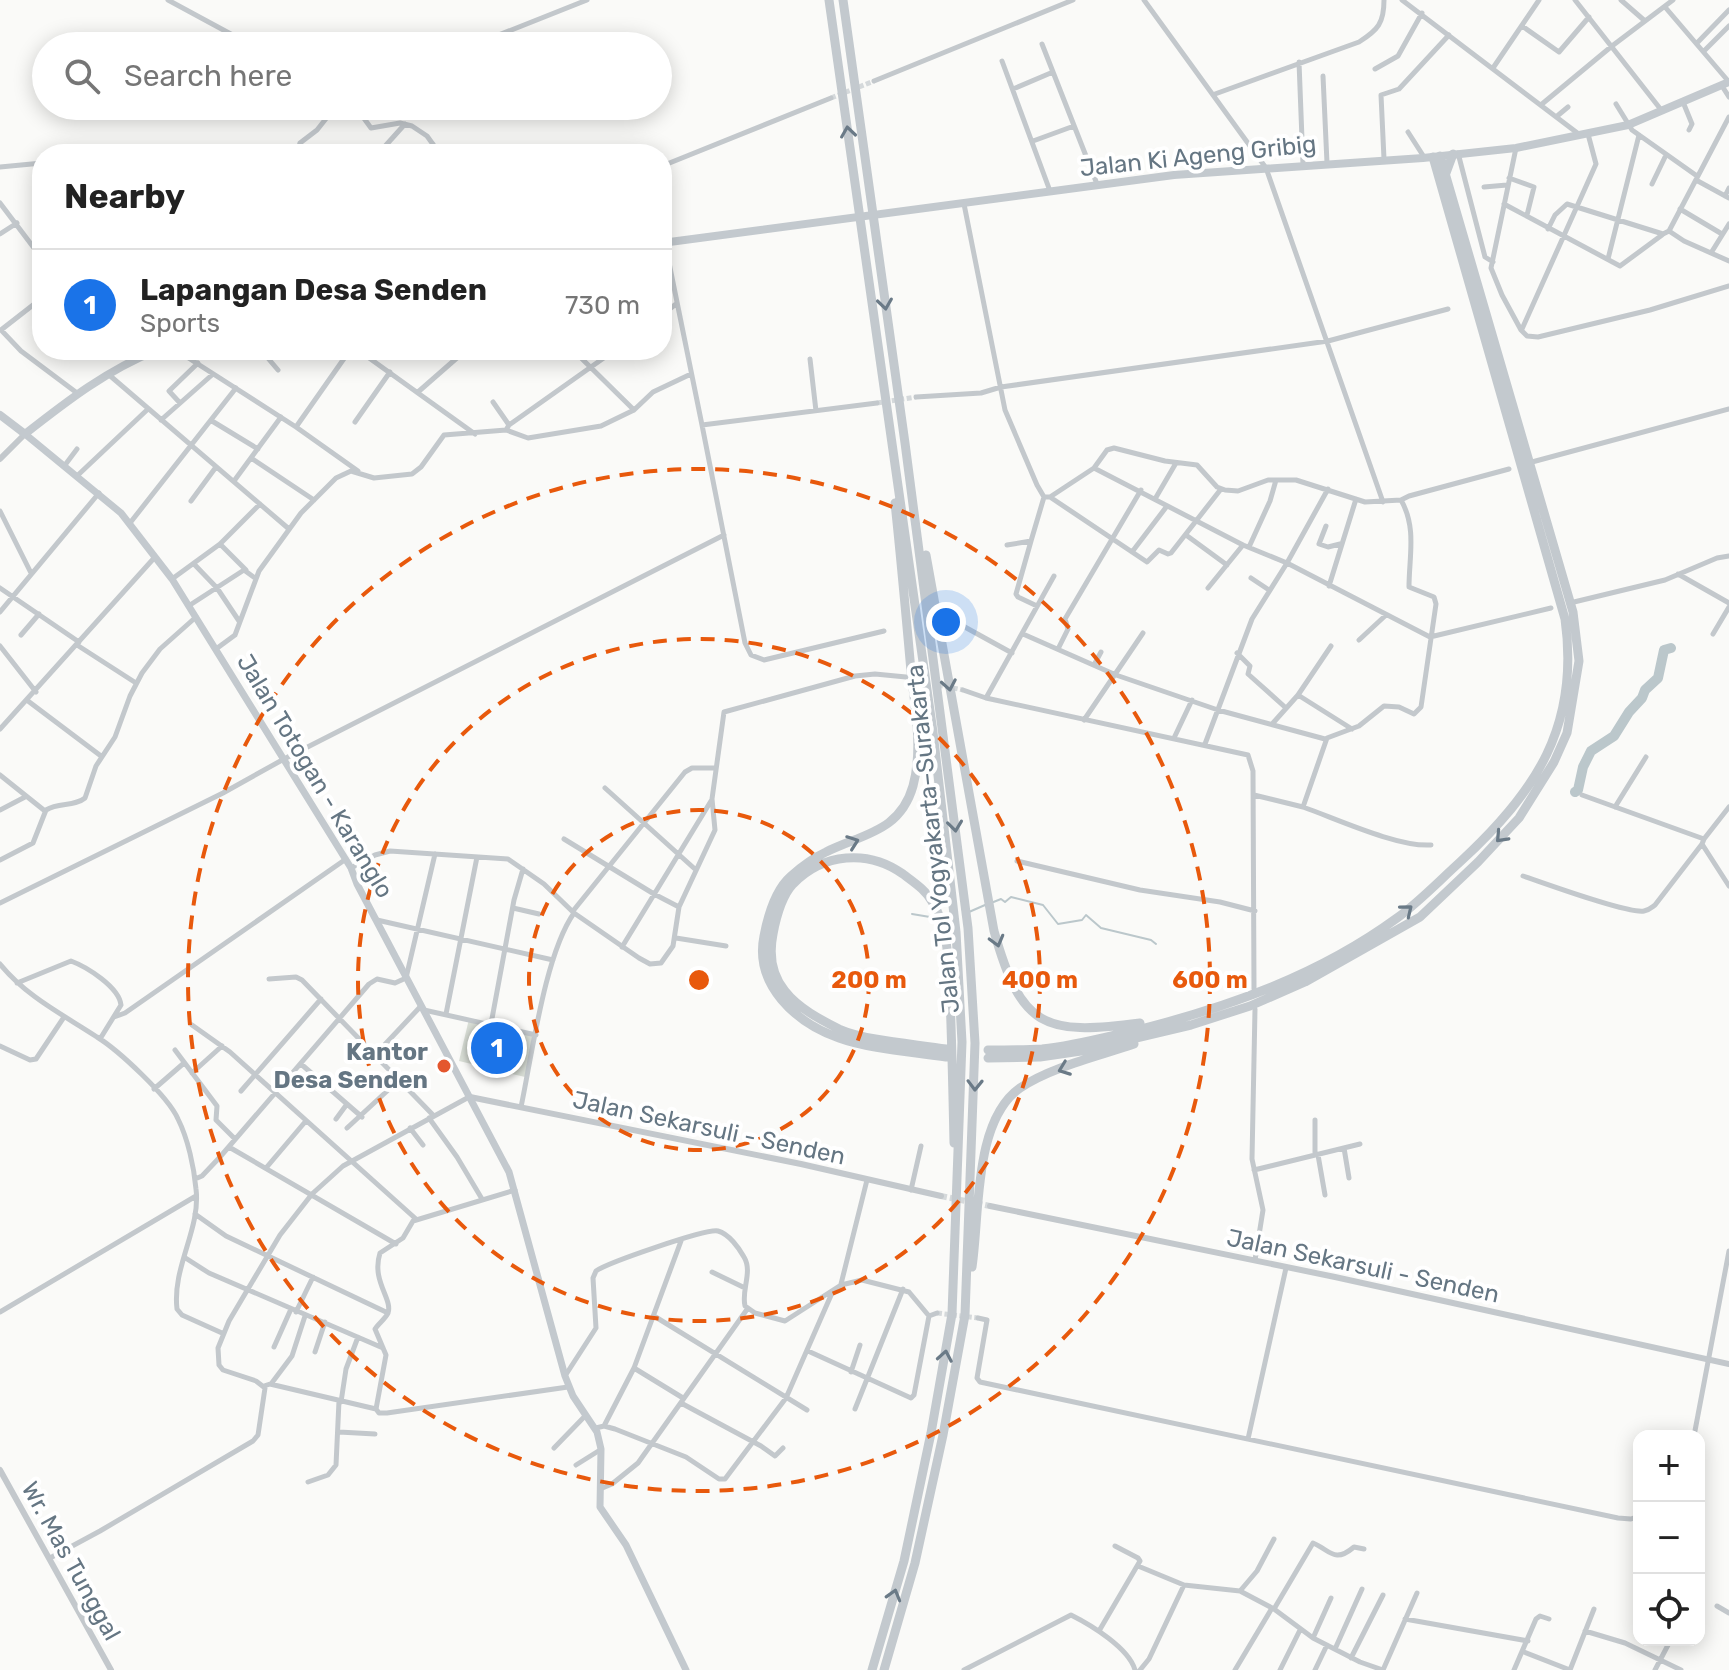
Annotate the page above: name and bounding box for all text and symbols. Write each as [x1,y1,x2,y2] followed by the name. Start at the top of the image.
[32,32,672,120] search box
[60,54,104,98] icon: search
[124,58,292,94] text: Search here
[840,126,857,139] one-way arrow
[1078,130,1318,182] street label: Jalan Ki Ageng Gribig
[64,176,185,217] text: Nearby
[140,272,487,308] text: Lapangan Desa Senden
[84,290,96,321] text: 1
[565,290,640,321] text: 730 m
[877,298,894,311] one-way arrow
[140,308,220,339] text: Sports
[926,602,966,642] your location
[231,649,399,903] street label: Jalan Totogan - Karanglo
[901,663,965,1015] street label: Jalan Tol Yogyakarta–Surakarta
[940,679,957,692] one-way arrow
[946,819,963,833] one-way arrow
[1496,828,1511,842] one-way arrow
[845,835,859,852] one-way arrow
[1397,905,1412,920] one-way arrow
[988,933,1005,947] one-way arrow
[685,966,713,994] centre of rings
[831,966,907,994] text: 200 m
[1002,966,1078,994] text: 400 m
[1172,966,1248,994] text: 600 m
[471,1018,523,1078] pin: 1
[274,1038,428,1094] place label: Kantor Desa Senden
[435,1057,453,1075] marker: Kantor Desa Senden
[1058,1059,1072,1075] one-way arrow
[966,1079,983,1092] one-way arrow
[570,1085,848,1171] street label: Jalan Sekarsuli - Senden
[1224,1223,1502,1309] street label: Jalan Sekarsuli - Senden
[935,1349,952,1363] one-way arrow
[1633,1430,1705,1646] map controls
[1633,1430,1705,1502] button: +
[16,1477,126,1645] street label: Wr. Mas Tunggal
[1633,1502,1705,1574] button: −
[1633,1574,1705,1646] button: locate
[885,1589,901,1603] one-way arrow

